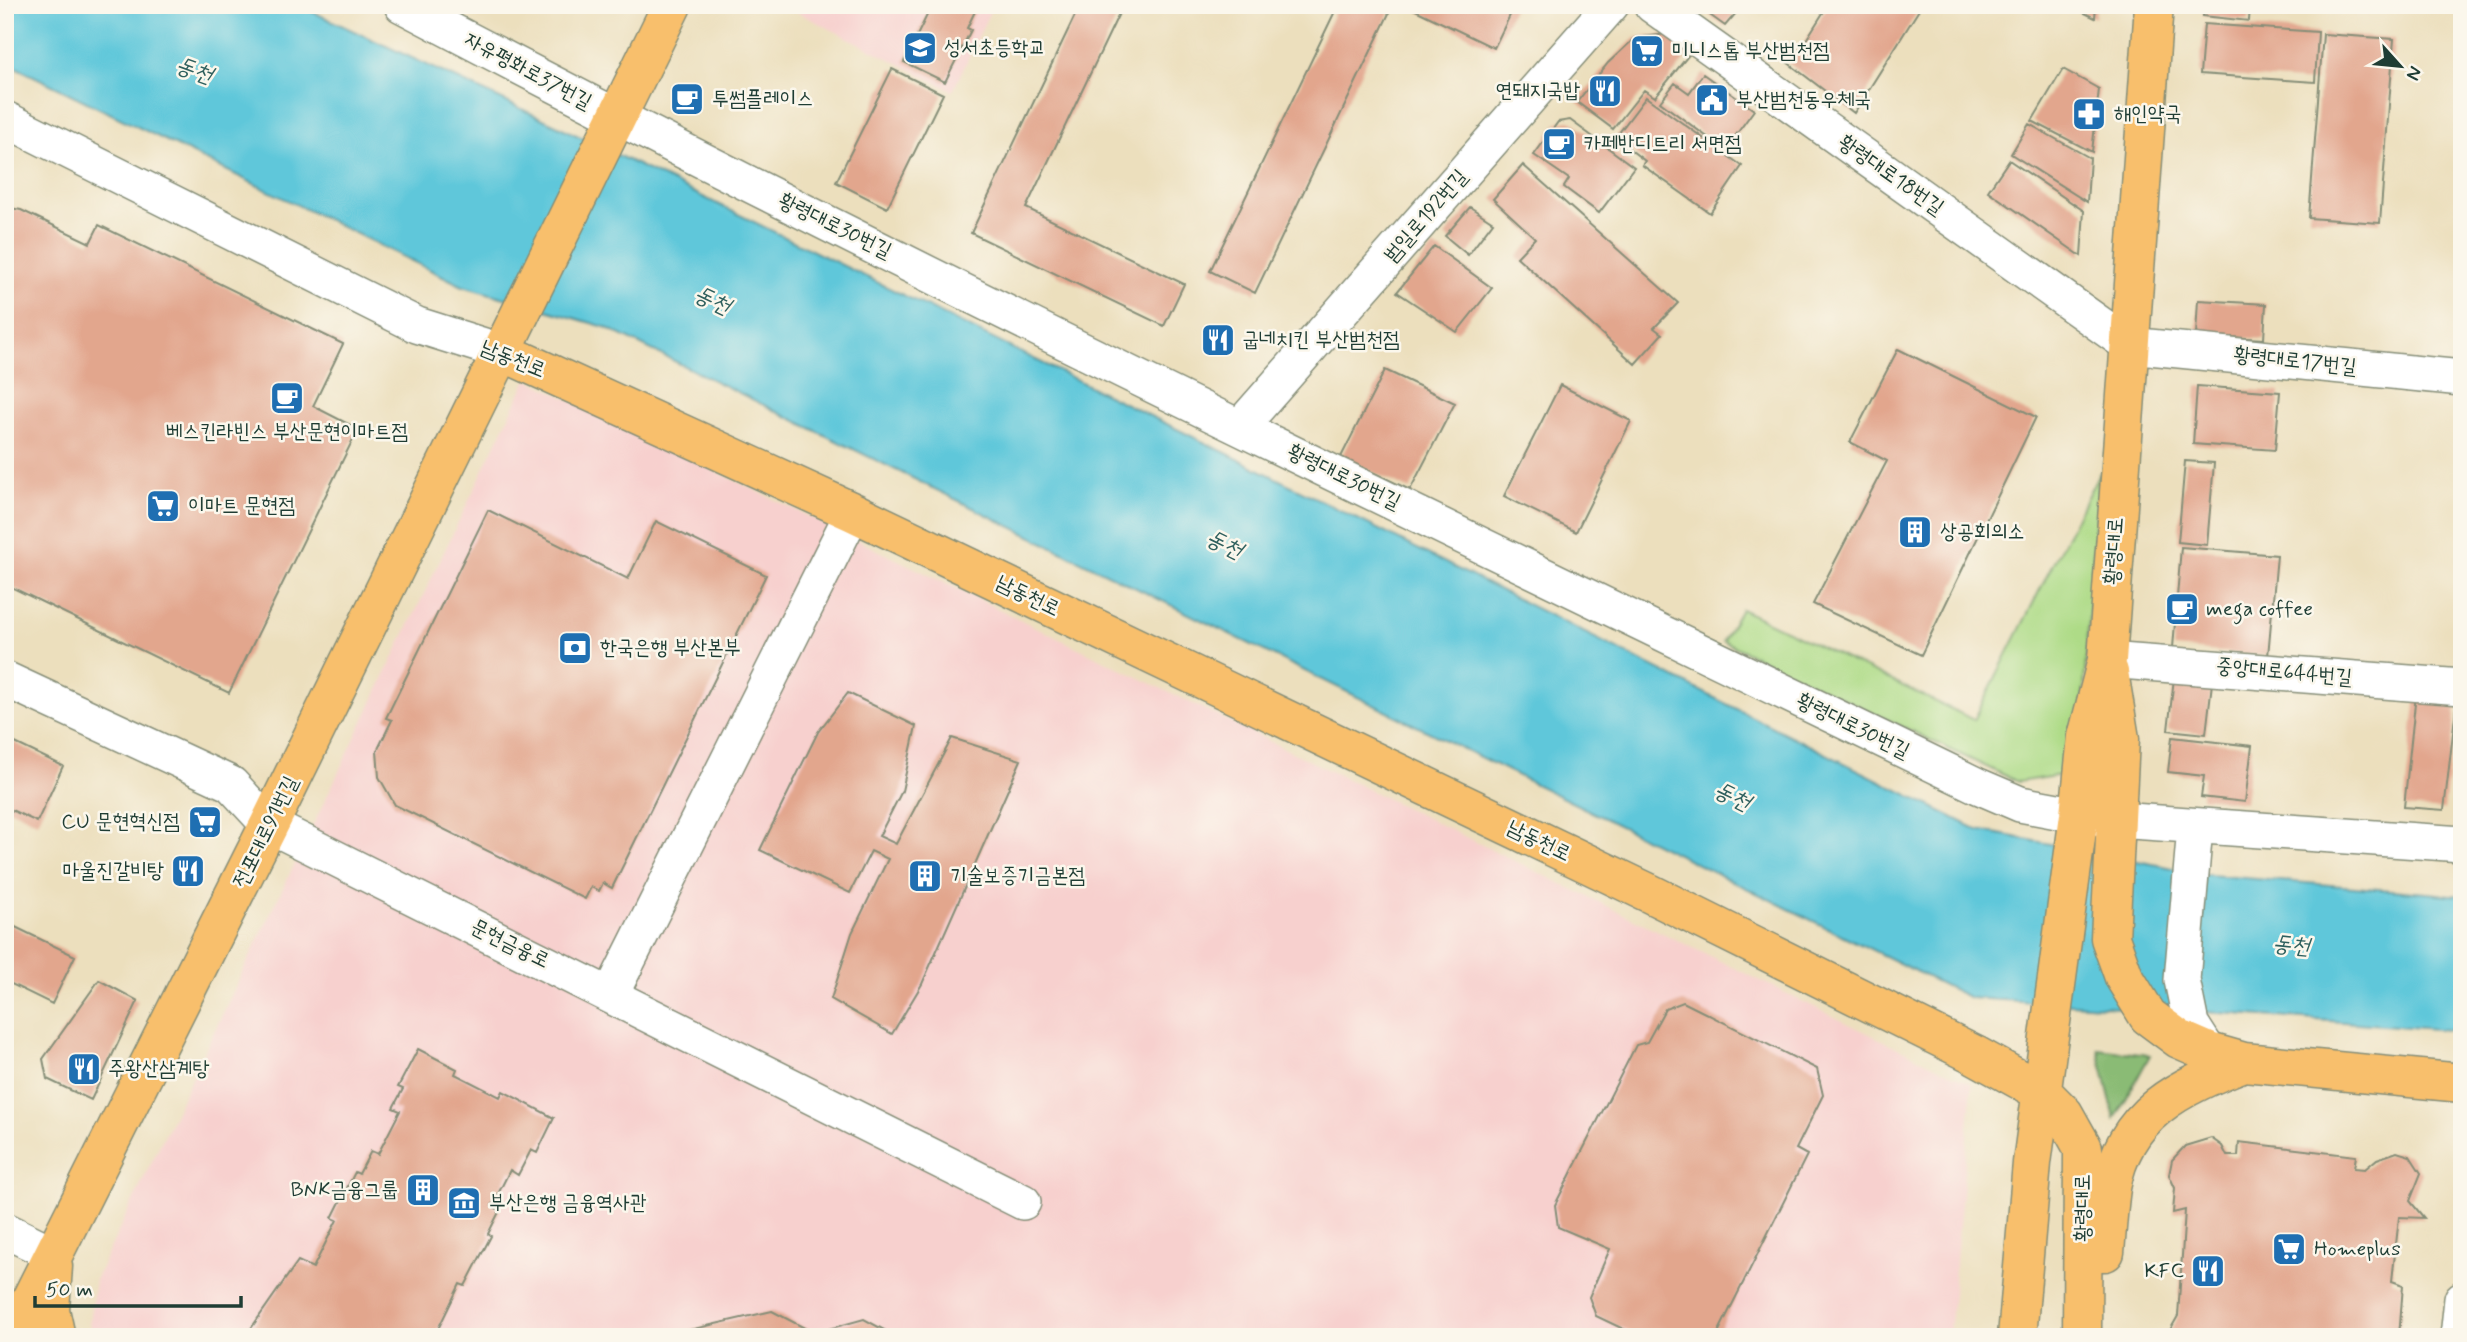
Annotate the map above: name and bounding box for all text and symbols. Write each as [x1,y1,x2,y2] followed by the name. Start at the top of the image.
[459,26,597,116] street label: 자유평화로37번길
[901,29,939,67] school or university icon: 성서초등학교
[1628,32,1666,70] supermarket icon: 미니스톱 부산범천점
[2366,32,2436,102] north arrow
[944,34,1045,62] place label: 성서초등학교
[1672,37,1830,65] place label: 미니스톱 부산범천점
[171,51,219,92] water label: 동천
[2400,62,2428,84] text: N
[1586,72,1624,110] restaurant icon: 연돼지국밥
[1496,77,1580,105] place label: 연돼지국밥
[668,80,706,118] cafe icon: 투썸플레이스
[1693,81,1731,119] public building icon: 부산범천동우체국
[712,85,813,113] place label: 투썸플레이스
[1736,86,1871,114] place label: 부산범천동우체국
[2070,95,2108,133] pharmacy icon: 해인약국
[2114,100,2182,128] place label: 해인약국
[1540,125,1578,163] cafe icon: 카페반디트리 서면점
[1833,128,1949,222] street label: 황령대로18번길
[1584,130,1742,158] place label: 카페반디트리 서면점
[1378,164,1474,268] street label: 범일로192번길
[774,187,896,266] street label: 황령대로30번길
[689,280,737,323] water label: 동천
[1199,321,1237,359] restaurant icon: 굽네치킨 부산범천점
[1242,326,1400,354] place label: 굽네치킨 부산범천점
[476,333,550,385] street label: 남동천로
[2232,341,2358,381] street label: 황령대로17번길
[268,379,306,417] cafe icon: 베스킨라빈스 부산문현이마트점
[166,418,408,446] place label: 베스킨라빈스 부산문현이마트점
[1283,438,1405,517] street label: 황령대로30번길
[144,487,182,525] supermarket icon: 이마트 문현점
[188,492,295,520] place label: 이마트 문현점
[1896,513,1934,551] building icon: 상공회의소
[2098,516,2130,586] street label: 황령대로
[1940,518,2025,546] place label: 상공회의소
[1201,523,1249,568] water label: 동천
[991,569,1065,623] street label: 남동천로
[2163,590,2201,628] cafe icon: mega coffee
[2206,595,2313,625] place label: mega coffee
[556,629,594,667] bank icon: 한국은행 부산본부
[600,634,741,662] place label: 한국은행 부산본부
[2215,652,2353,692] street label: 중앙대로644번길
[1792,687,1914,766] street label: 황령대로30번길
[227,771,305,893] street label: 전포대로91번길
[1709,775,1757,820] water label: 동천
[186,803,224,841] supermarket icon: CU 문현혁신점
[61,808,180,836] place label: CU 문현혁신점
[1502,814,1576,868] street label: 남동천로
[169,852,207,890] restaurant icon: 마울진갈비탕
[63,857,164,885] place label: 마울진갈비탕
[906,857,944,895] building icon: 기술보증기금본점
[950,862,1085,890] place label: 기술보증기금본점
[466,913,554,975] street label: 문현금융로
[2271,929,2313,963] water label: 동천
[65,1050,103,1088] restaurant icon: 주왕산삼계탕
[108,1055,209,1083] place label: 주왕산삼계탕
[404,1171,442,1209] building icon: BNK금융그룹
[2069,1174,2097,1242] street label: 황령대로
[290,1176,398,1204] place label: BNK금융그룹
[445,1184,483,1222] museum icon: 부산은행 금융역사관
[489,1189,647,1217] place label: 부산은행 금융역사관
[2270,1230,2308,1268] supermarket icon: Homeplus
[2314,1235,2401,1263] place label: Homeplus
[2189,1252,2227,1290] restaurant icon: KFC
[2144,1257,2184,1285] place label: KFC
[35,1265,242,1309] scale bar
[46,1276,93,1304] text: 50 m

